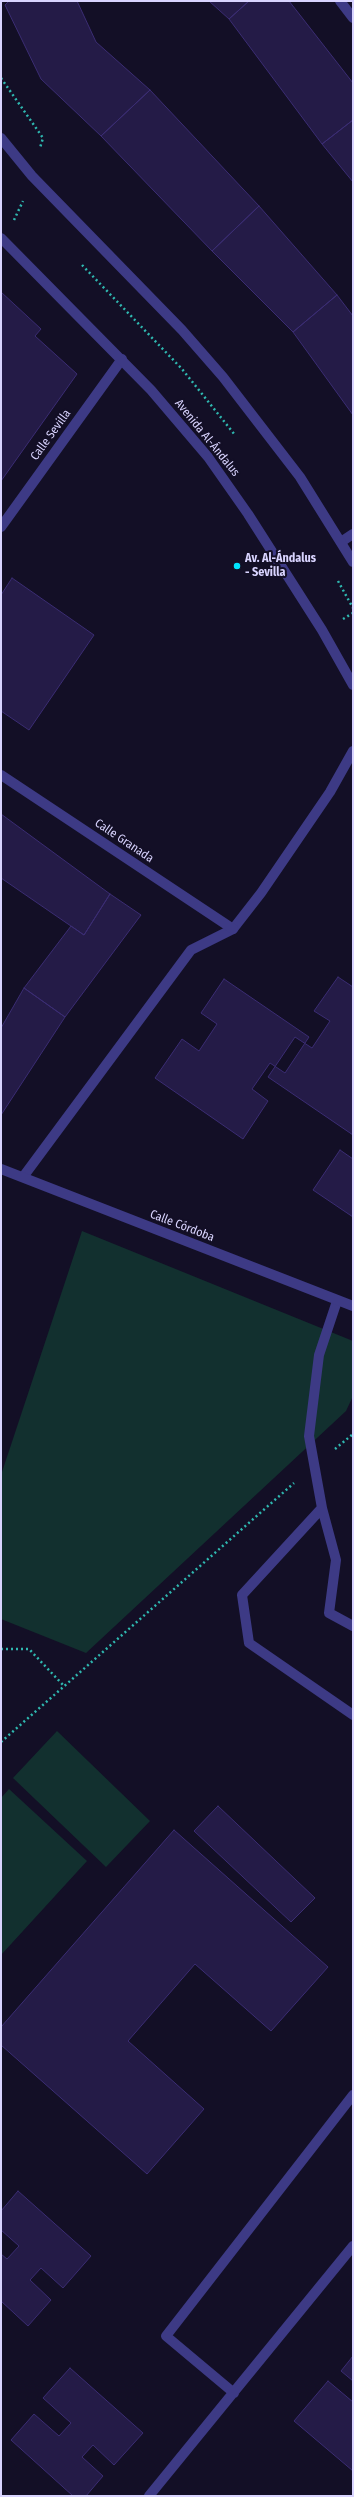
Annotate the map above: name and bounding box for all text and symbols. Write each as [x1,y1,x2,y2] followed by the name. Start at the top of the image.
[171,397,243,479] street label: Avenida Al-Ándalus
[28,407,74,463] street label: Calle Sevilla
[245,552,316,580] place label: Av. Al-Ándalus - Sevilla
[232,561,242,571] marker: Av. Al-Ándalus - Sevilla
[92,816,156,866] street label: Calle Granada
[148,1207,216,1245] street label: Calle Córdoba

